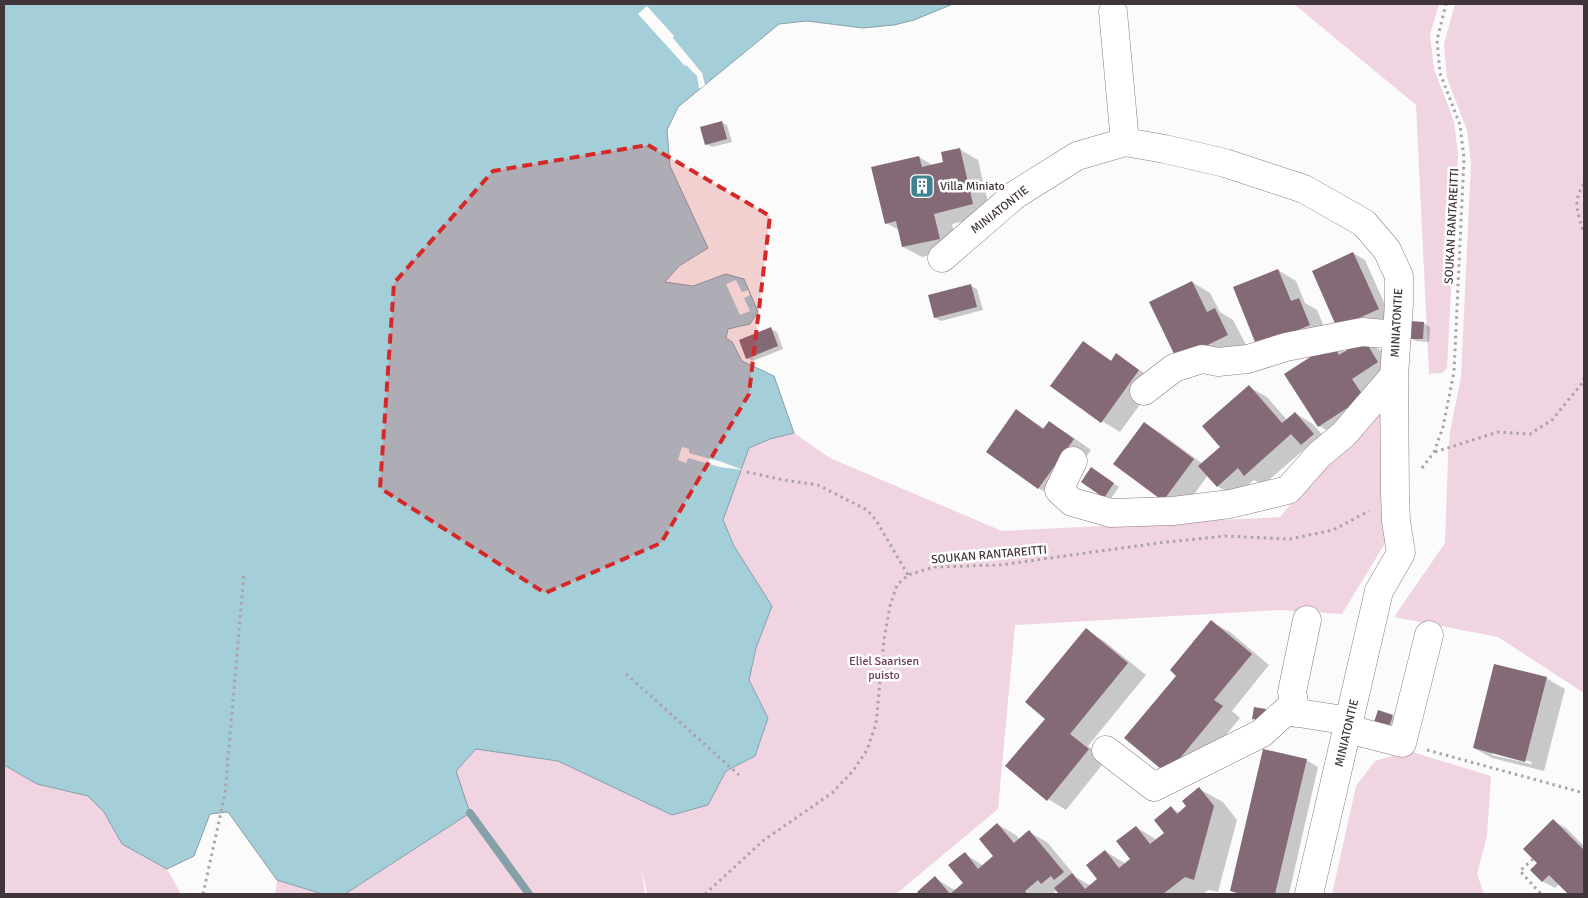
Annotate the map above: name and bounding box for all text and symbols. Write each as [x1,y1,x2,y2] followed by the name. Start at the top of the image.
[1441,168,1463,284] street label: SOUKAN RANTAREITTI
[909,173,935,199] building icon: Villa Miniato
[940,179,1005,194] place label: Villa Miniato
[968,183,1032,237] street label: MINIATONTIE
[1388,288,1406,358] street label: MINIATONTIE
[930,542,1048,568] street label: SOUKAN RANTAREITTI
[849,654,919,683] park label: Eliel Saarisen puisto
[1332,697,1362,768] street label: MINIATONTIE

